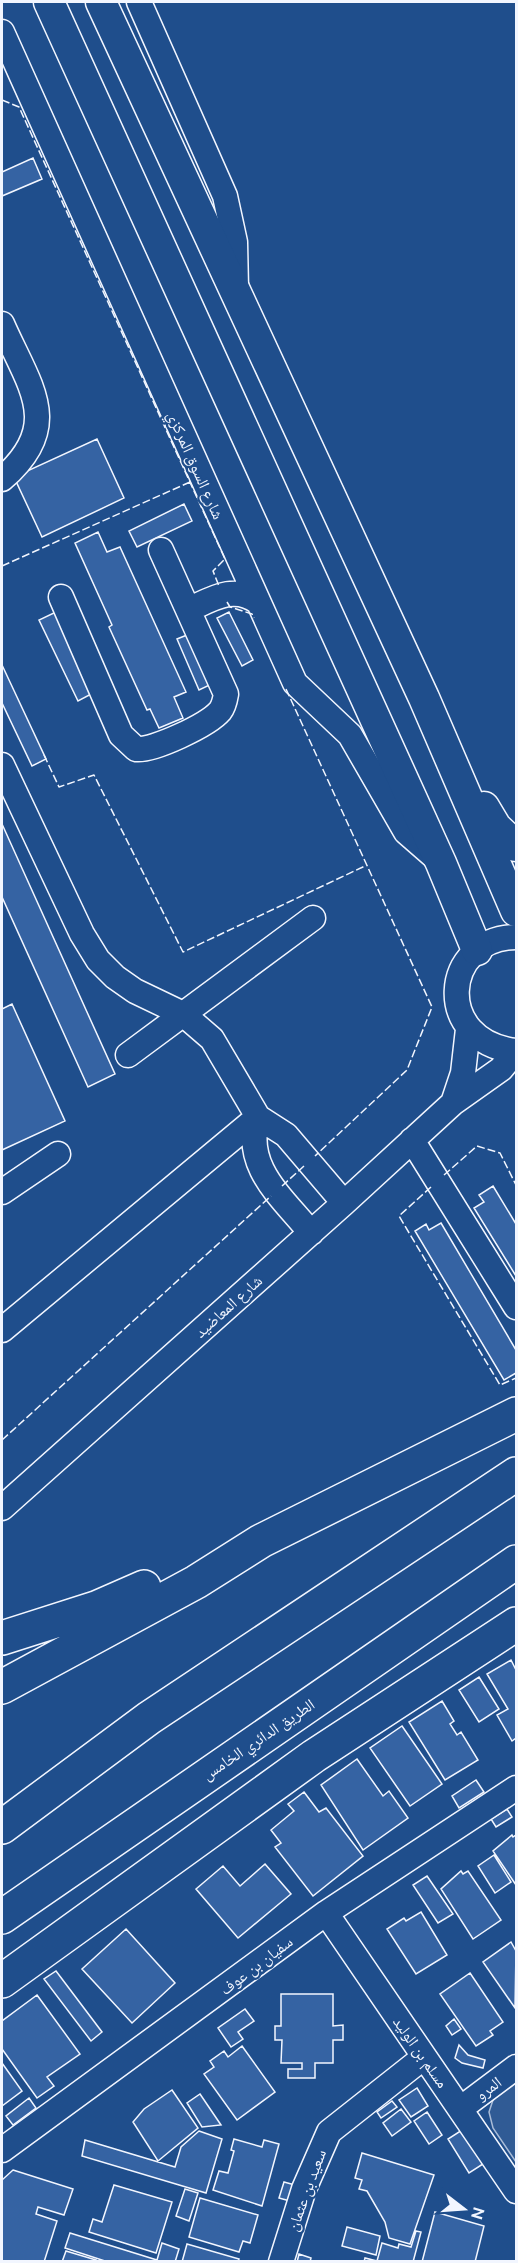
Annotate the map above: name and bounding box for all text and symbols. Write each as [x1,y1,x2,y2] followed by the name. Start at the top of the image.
[160,408,228,524] street label: شارع السوق المركزي
[191,1271,267,1342] street label: شارع المعاضيد
[198,1695,320,1787] street label: الطريق الدائري الخامس
[216,1932,297,2000] street label: سفيان بن عوف
[388,2013,452,2092] street label: مسلم بن الوليد
[471,2072,505,2104] street label: المرو
[283,2147,331,2234] street label: سعيد بن عثمان
[434,2179,494,2239] north arrow
[468,2205,489,2222] text: N

